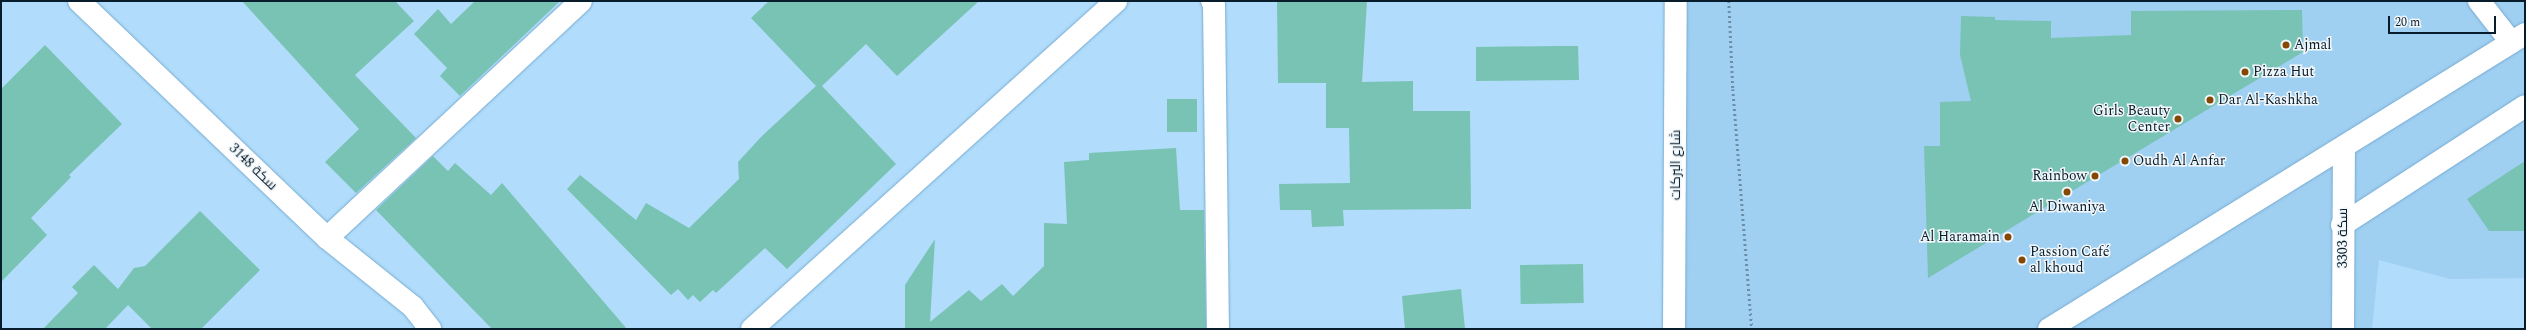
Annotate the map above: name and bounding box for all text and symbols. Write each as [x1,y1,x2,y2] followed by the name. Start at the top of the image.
[2390,8,2498,34] scale bar
[2395,13,2420,32] text: 20 m
[2294,37,2331,53] place label: Ajmal
[2281,40,2291,50] marker: Ajmal
[2253,64,2314,80] place label: Pizza Hut
[2240,67,2250,77] marker: Pizza Hut
[2218,92,2318,108] place label: Dar Al-Kashkha
[2205,95,2215,105] marker: Dar Al-Kashkha
[2093,103,2170,136] place label: Girls Beauty Center
[2173,114,2183,124] marker: Girls Beauty Center
[1668,130,1684,200] street label: شارع البركات
[225,140,281,194] street label: سكة 3148
[2133,153,2225,169] place label: Oudh Al Anfar
[2120,156,2130,166] marker: Oudh Al Anfar
[2032,168,2087,184] place label: Rainbow
[2090,171,2100,181] marker: Rainbow
[2062,187,2072,197] marker: Al Diwaniya
[2029,199,2105,215] place label: Al Diwaniya
[2335,208,2351,268] street label: سكة 3303
[1920,229,2000,245] place label: Al Haramain
[2003,232,2013,242] marker: Al Haramain
[2030,244,2109,276] place label: Passion Café al khoud
[2017,255,2027,265] marker: Passion Café al khoud

